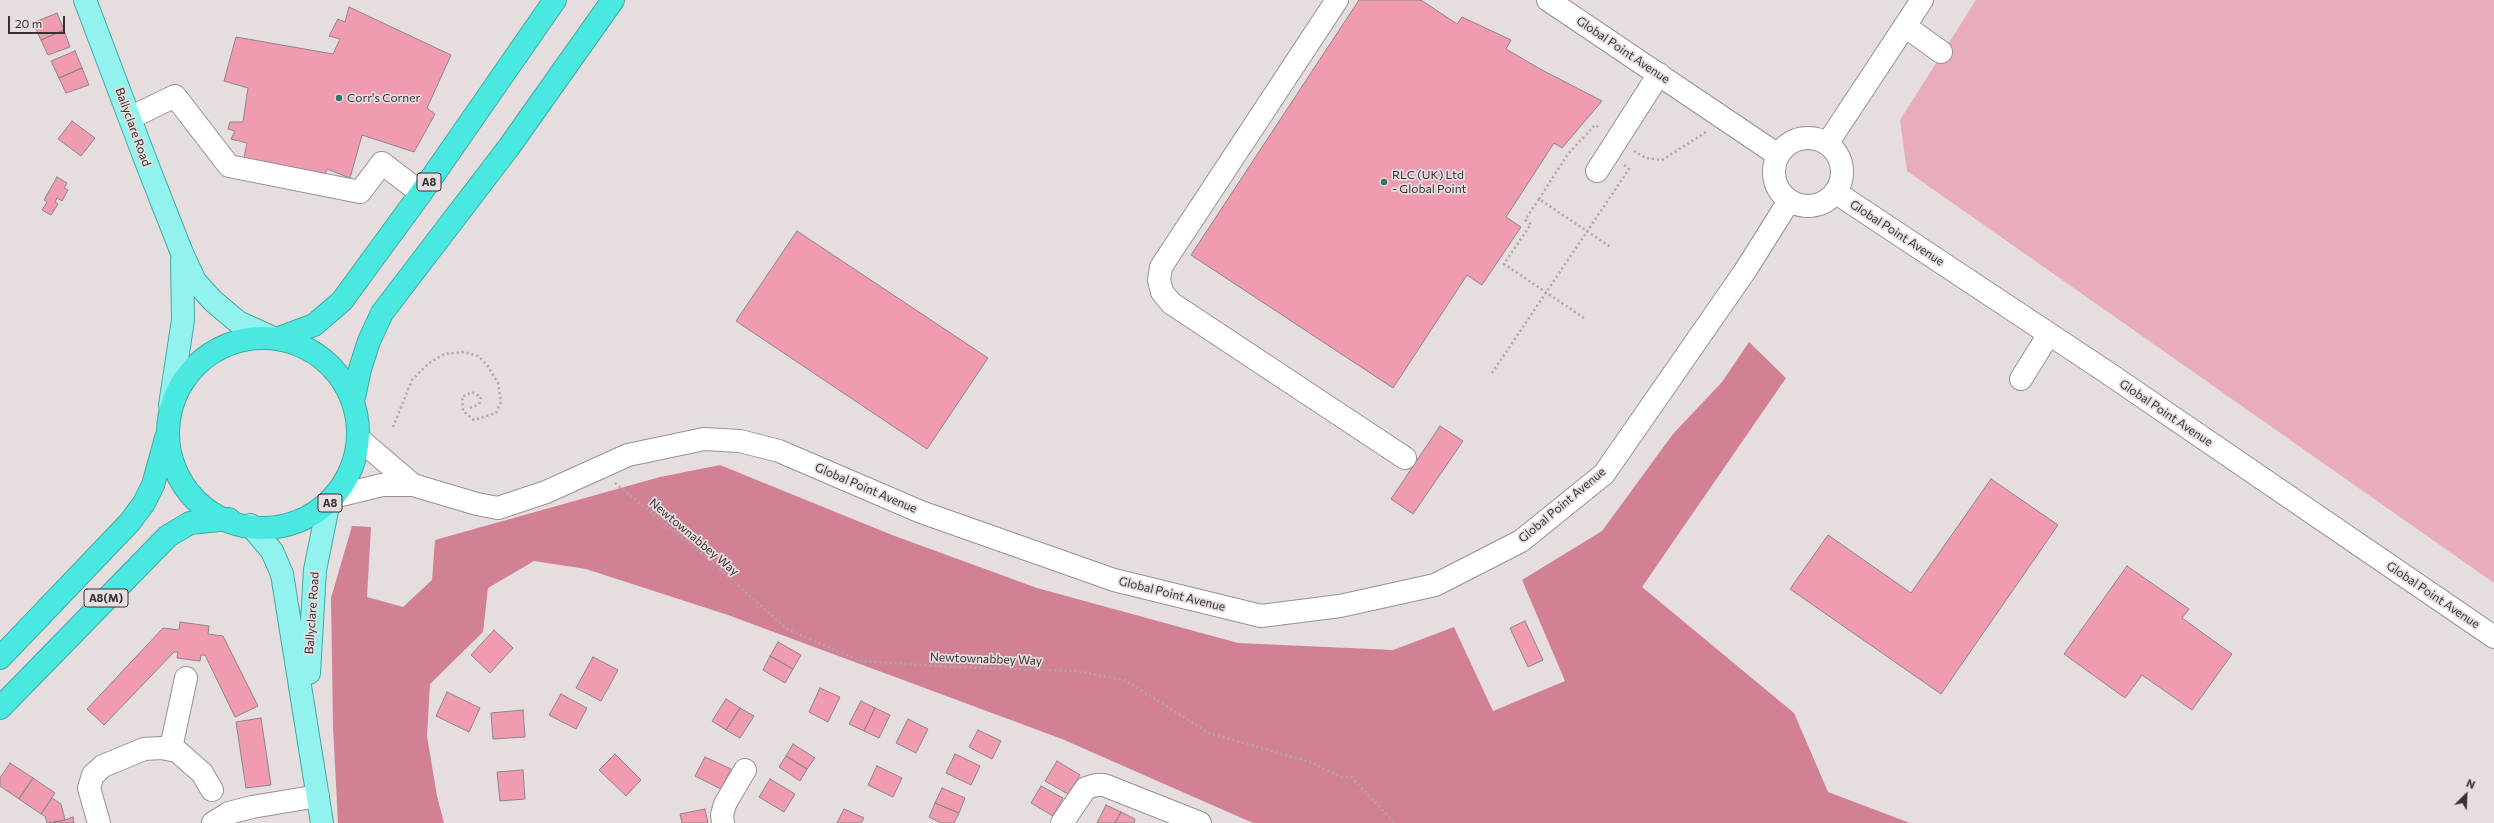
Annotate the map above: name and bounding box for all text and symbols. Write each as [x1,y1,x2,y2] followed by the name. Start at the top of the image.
[10,8,67,34] scale bar
[1574,13,1672,87] street label: Global Point Avenue
[15,16,42,30] text: 20 m
[112,86,154,168] street label: Ballyclare Road
[347,91,420,105] place label: Corr's Corner
[334,93,344,103] marker: Corr's Corner
[1392,168,1466,196] place label: RLC (UK) Ltd - Global Point
[417,173,441,191] road number: A8
[1379,177,1389,187] marker: RLC (UK) Ltd - Global Point
[1847,197,1947,269] street label: Global Point Avenue
[2117,376,2215,450] street label: Global Point Avenue
[813,460,919,516] street label: Global Point Avenue
[1515,464,1609,546] street label: Global Point Avenue
[318,494,342,512] road number: A8
[646,495,742,579] street label: Newtownabbey Way
[2384,558,2482,632] street label: Global Point Avenue
[302,571,322,655] street label: Ballyclare Road
[1117,574,1227,614] street label: Global Point Avenue
[84,589,128,607] road number: A8(M)
[930,650,1042,668] street label: Newtownabbey Way
[2446,775,2486,815] north arrow
[2465,776,2477,791] text: N

